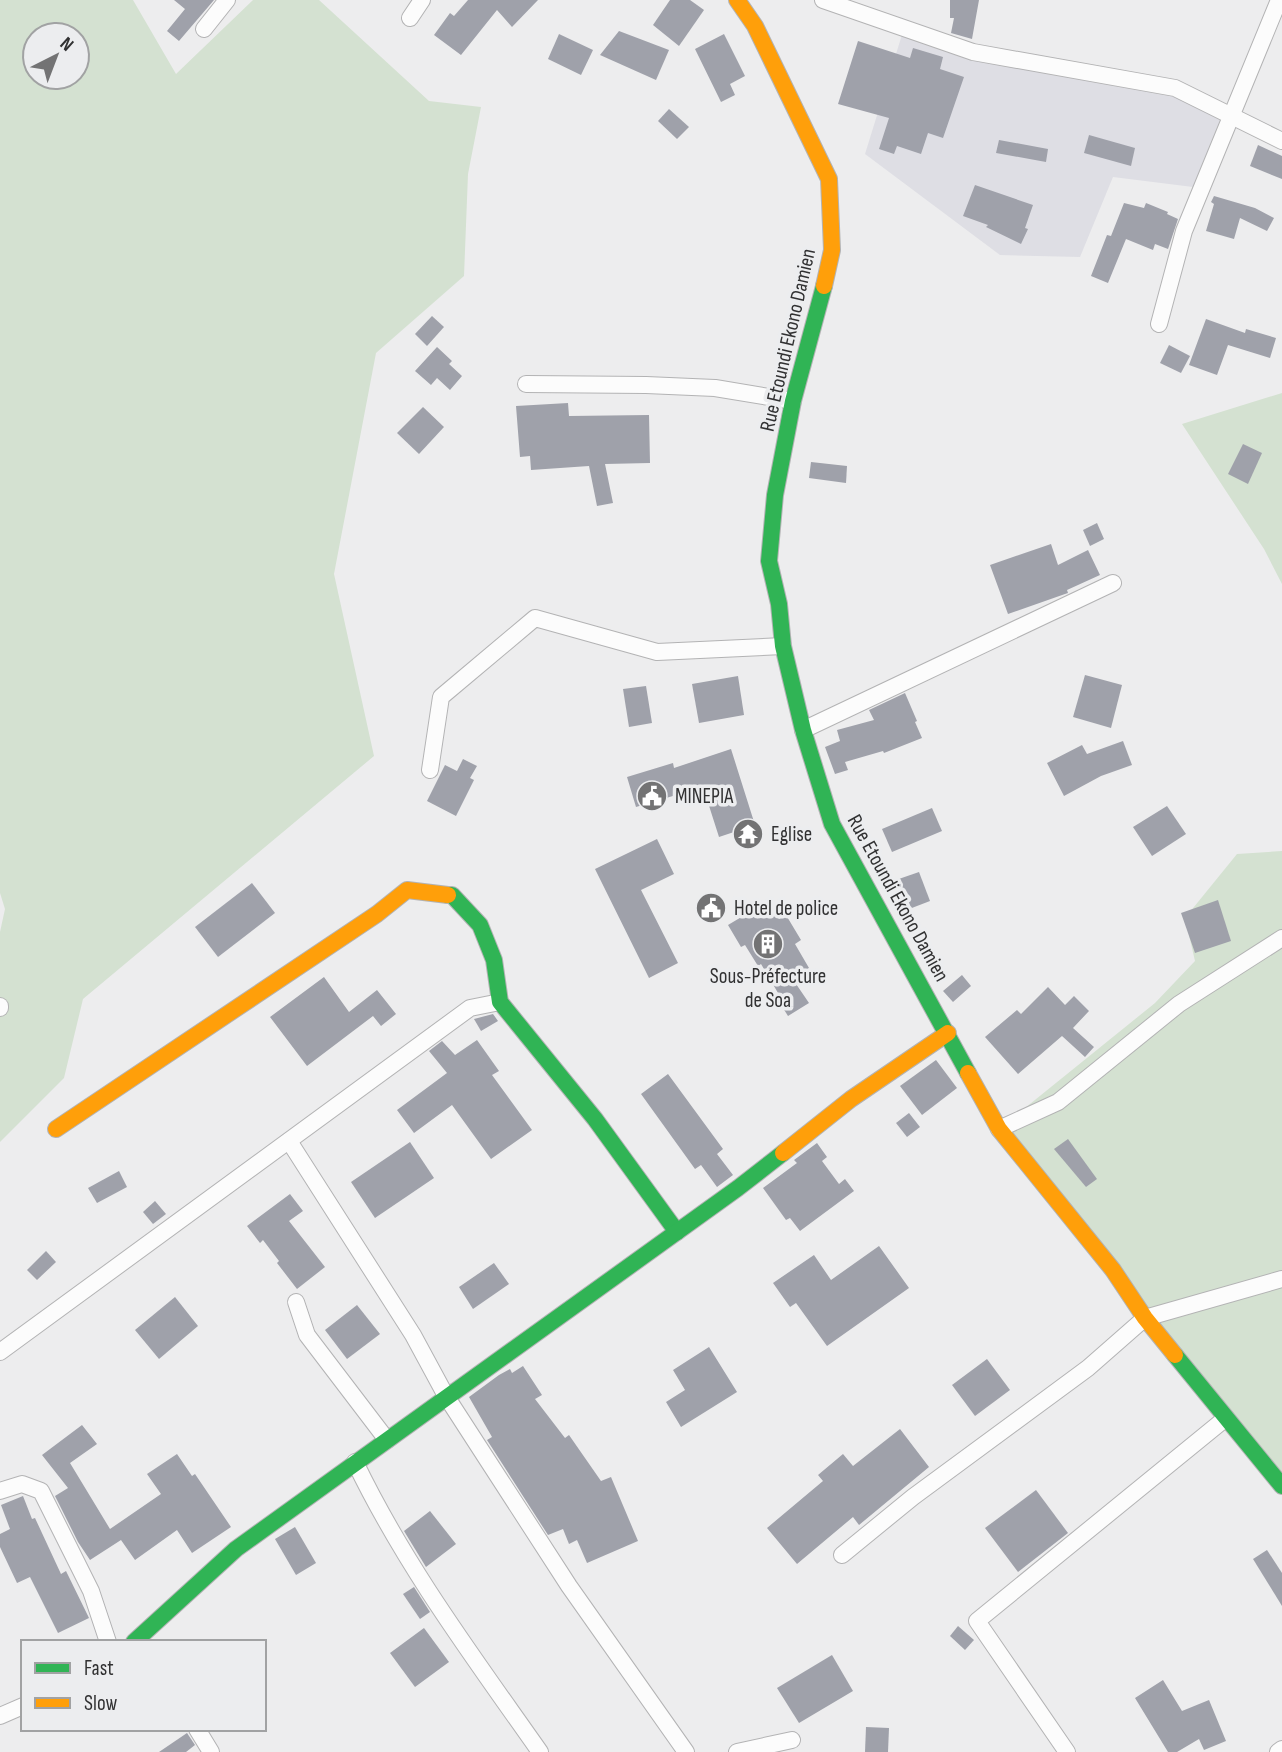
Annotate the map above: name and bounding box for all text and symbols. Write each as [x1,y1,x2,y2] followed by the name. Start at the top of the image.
[21,21,91,91] north arrow
[55,33,78,56] text: N
[755,246,821,434] street label: Rue Etoundi Ekono Damien
[635,779,669,813] public building icon: MINEPIA
[675,784,734,809] place label: MINEPIA
[842,810,954,986] street label: Rue Etoundi Ekono Damien
[731,817,765,851] temple icon: Eglise
[771,822,812,847] place label: Eglise
[694,891,728,925] public building icon: Hotel de police
[734,896,838,921] place label: Hotel de police
[751,927,785,961] building icon: Sous-Préfecture de Soa
[710,964,826,1013] place label: Sous-Préfecture de Soa
[21,1640,266,1731] legend
[84,1656,114,1681] text: Fast
[84,1691,118,1716] text: Slow

